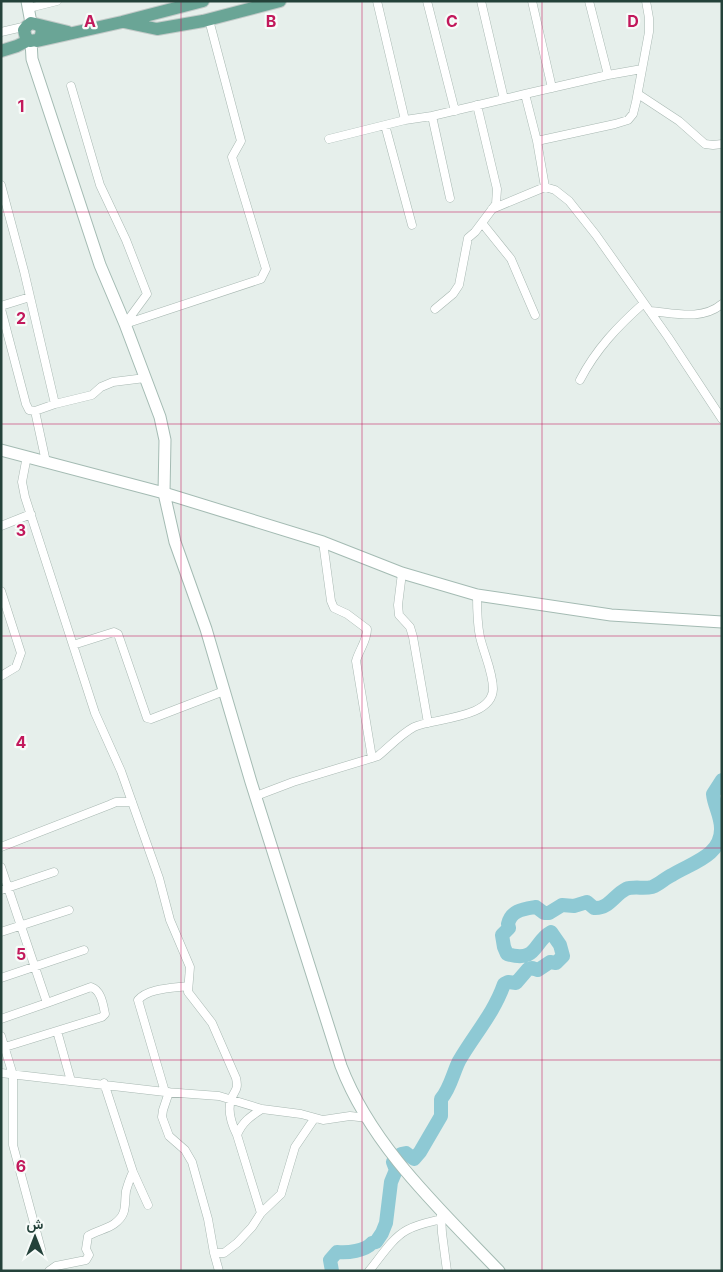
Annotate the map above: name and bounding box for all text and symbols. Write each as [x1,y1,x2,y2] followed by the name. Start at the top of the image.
[84,11,96,31] text: A
[266,11,276,31] text: B
[446,11,458,31] text: C
[627,11,639,31] text: D
[18,96,24,116] text: 1
[16,308,26,328] text: 2
[16,520,26,540] text: 3
[16,732,27,752] text: 4
[16,944,26,964] text: 5
[16,1156,26,1176] text: 6
[10,1212,60,1262] north arrow
[27,1215,44,1233] text: ش

